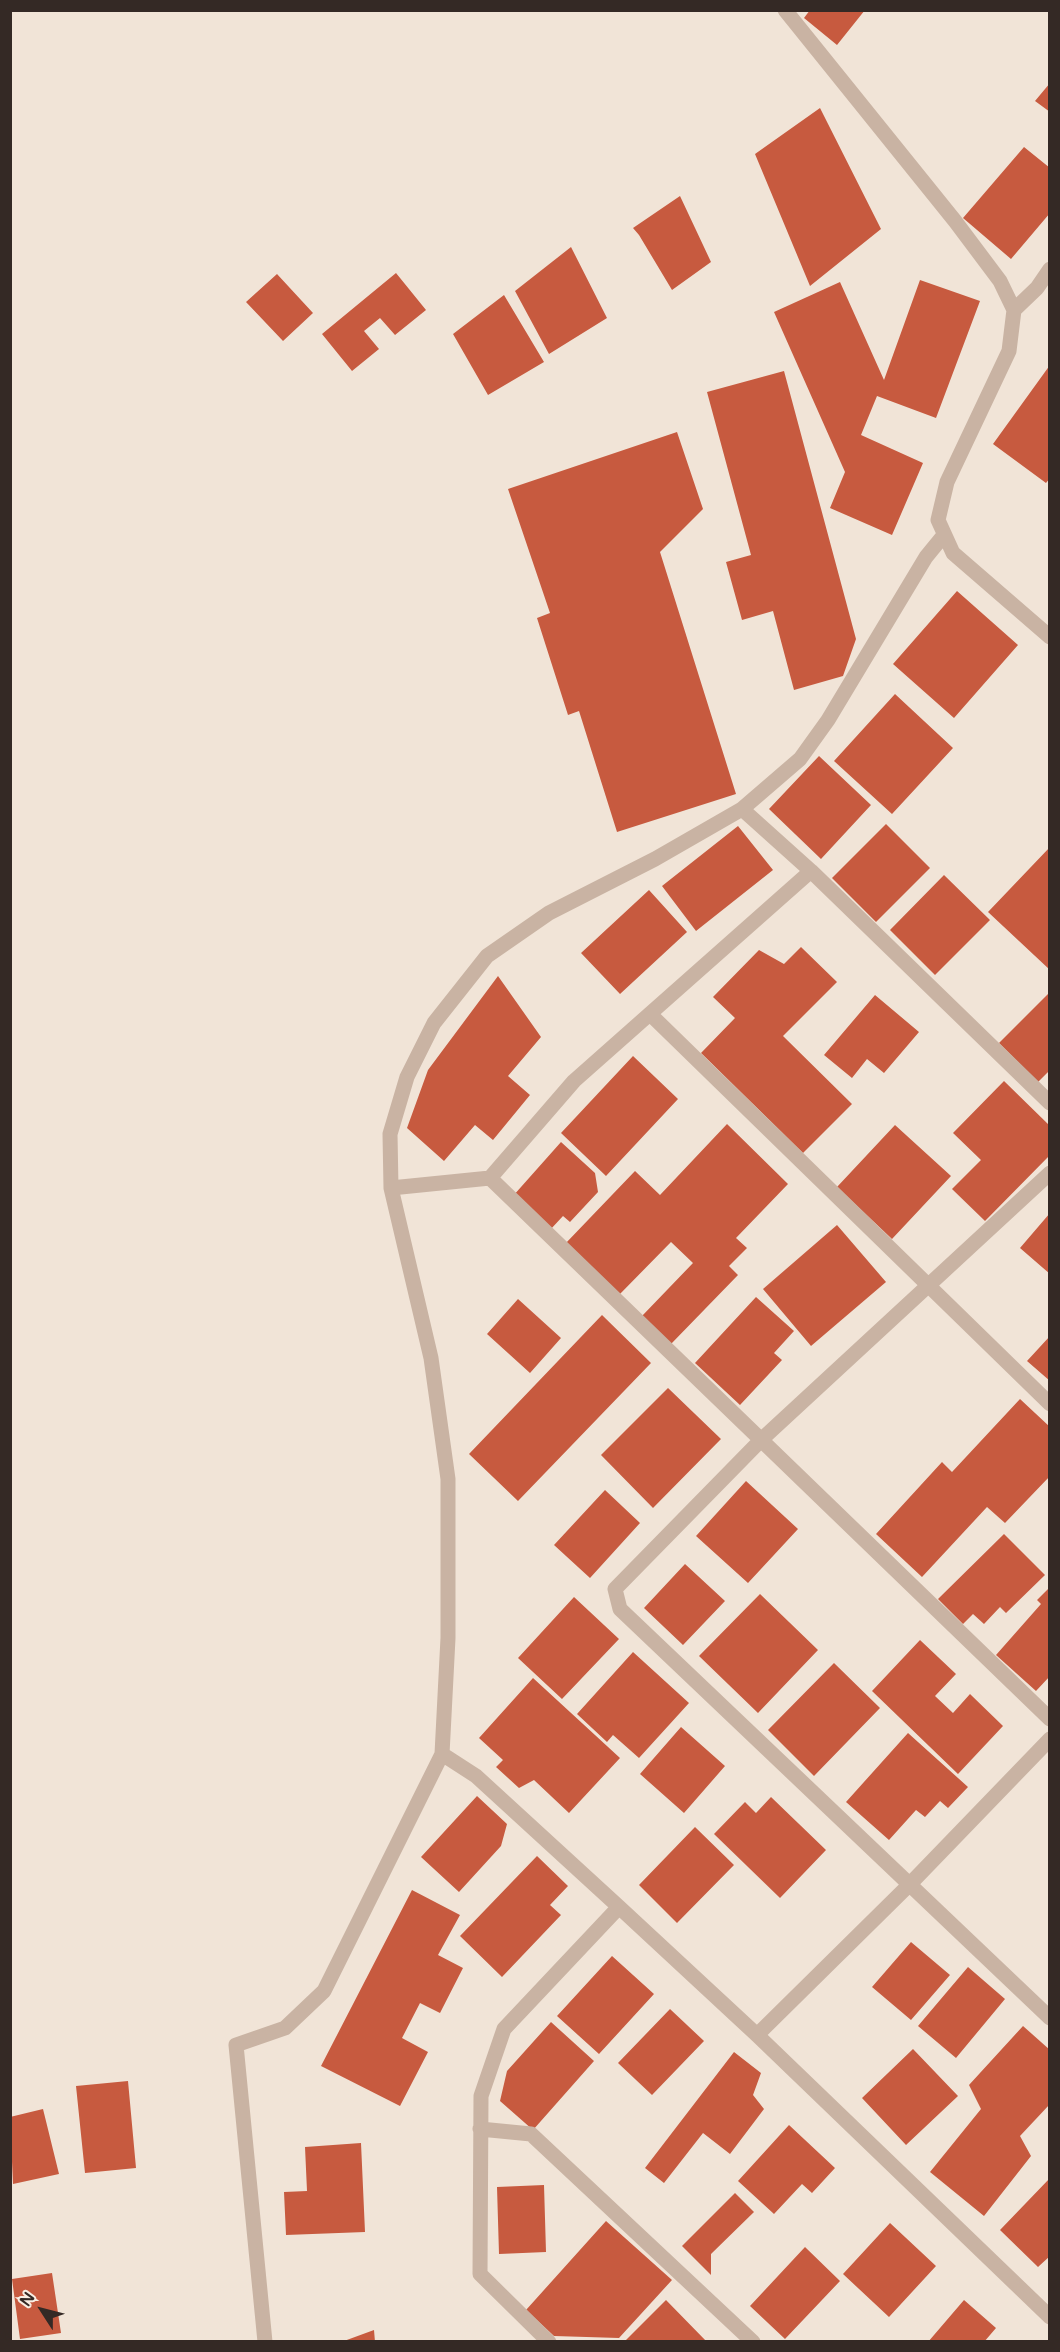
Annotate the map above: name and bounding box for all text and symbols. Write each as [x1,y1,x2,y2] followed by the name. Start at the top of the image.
[12,2280,72,2340] north arrow
[16,2288,39,2311] text: N

